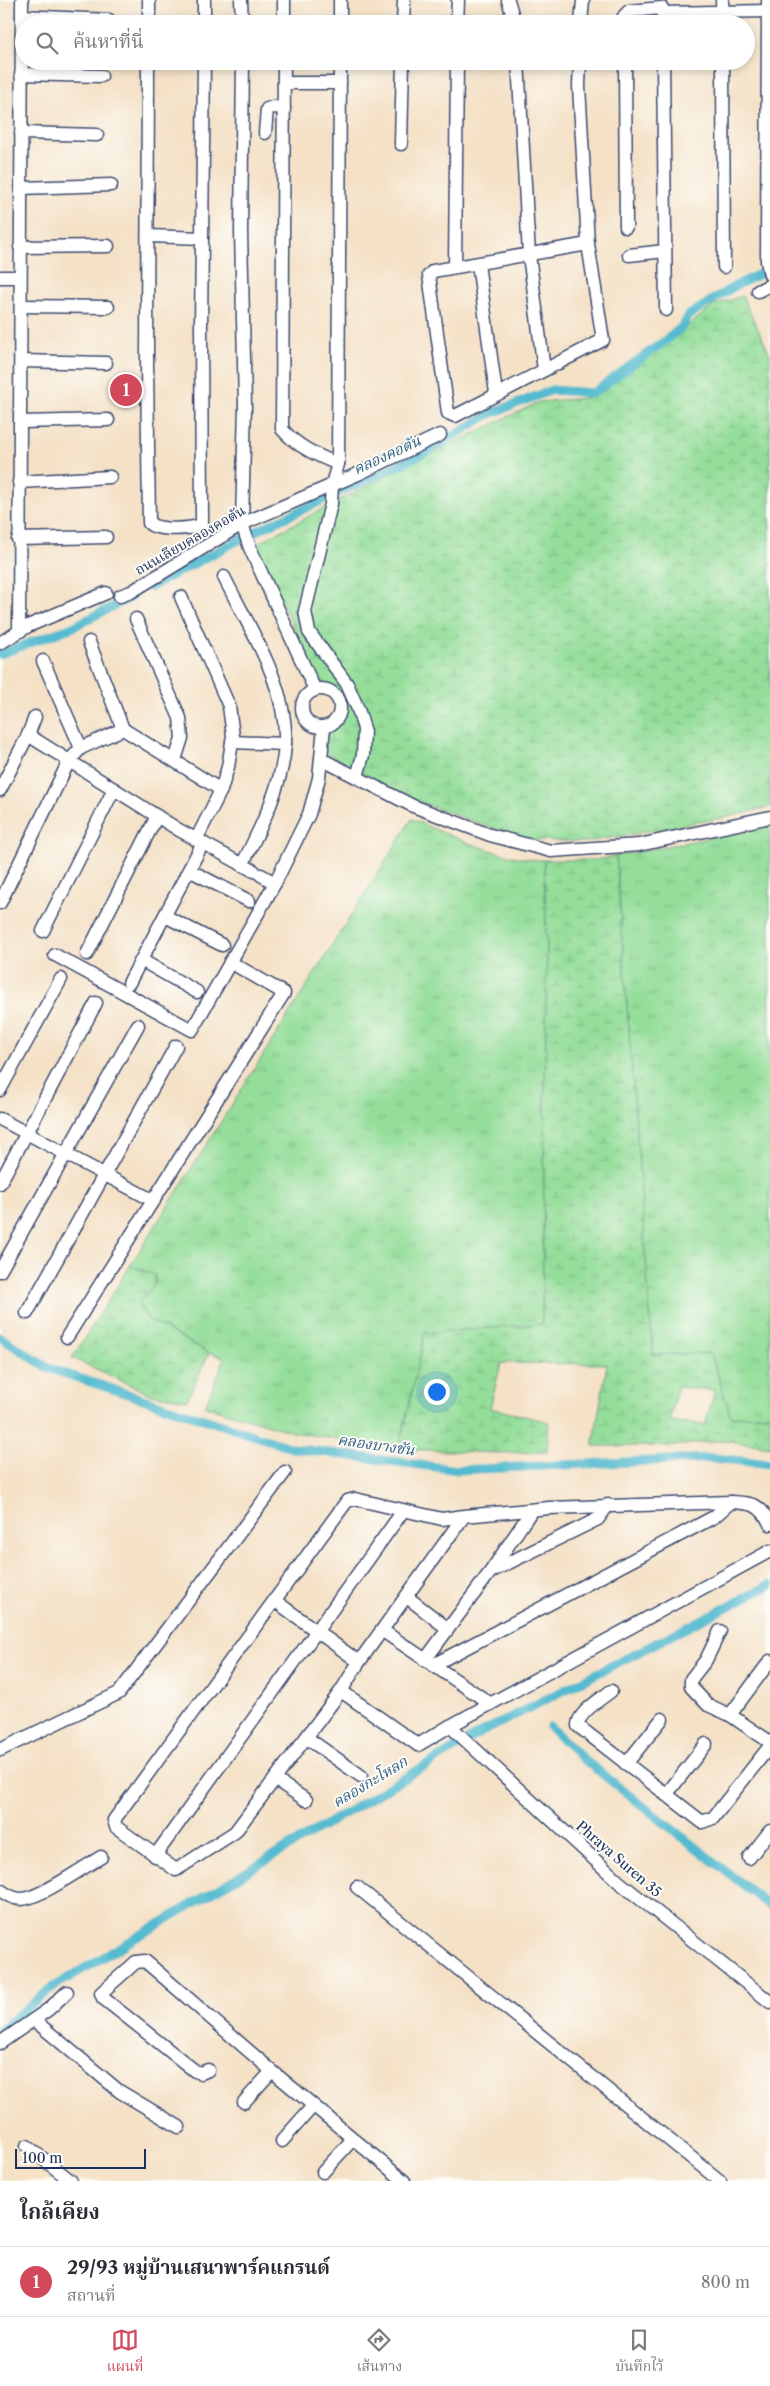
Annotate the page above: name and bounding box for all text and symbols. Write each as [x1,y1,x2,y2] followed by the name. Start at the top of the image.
[15,15,755,70] search box
[33,29,61,57] icon: search
[73,30,144,53] text: ค้นหาที่นี่
[110,371,142,409] pin: 1
[350,431,424,478] water label: คลองคอตัน
[131,501,249,579] street label: ถนนเลียบคลองคอตัน
[424,1379,450,1405] your location
[336,1430,416,1459] water label: คลองบางชัน
[328,1750,411,1811] water label: คลองกะโหลก
[572,1817,666,1901] street label: Phraya Suren 35
[15,2146,146,2169] scale bar
[22,2149,62,2167] text: 100 m
[20,2199,100,2224] text: ใกล้เคียง
[67,2256,330,2279] text: 29/93 หมู่บ้านเสนาพาร์คแกรนด์
[32,2272,40,2292] text: 1
[701,2272,750,2292] text: 800 m
[67,2285,115,2305] text: สถานที่
[107,2326,143,2378] tab: แผนที่
[357,2326,402,2378] tab: เส้นทาง
[616,2326,663,2378] tab: บันทึกไว้

